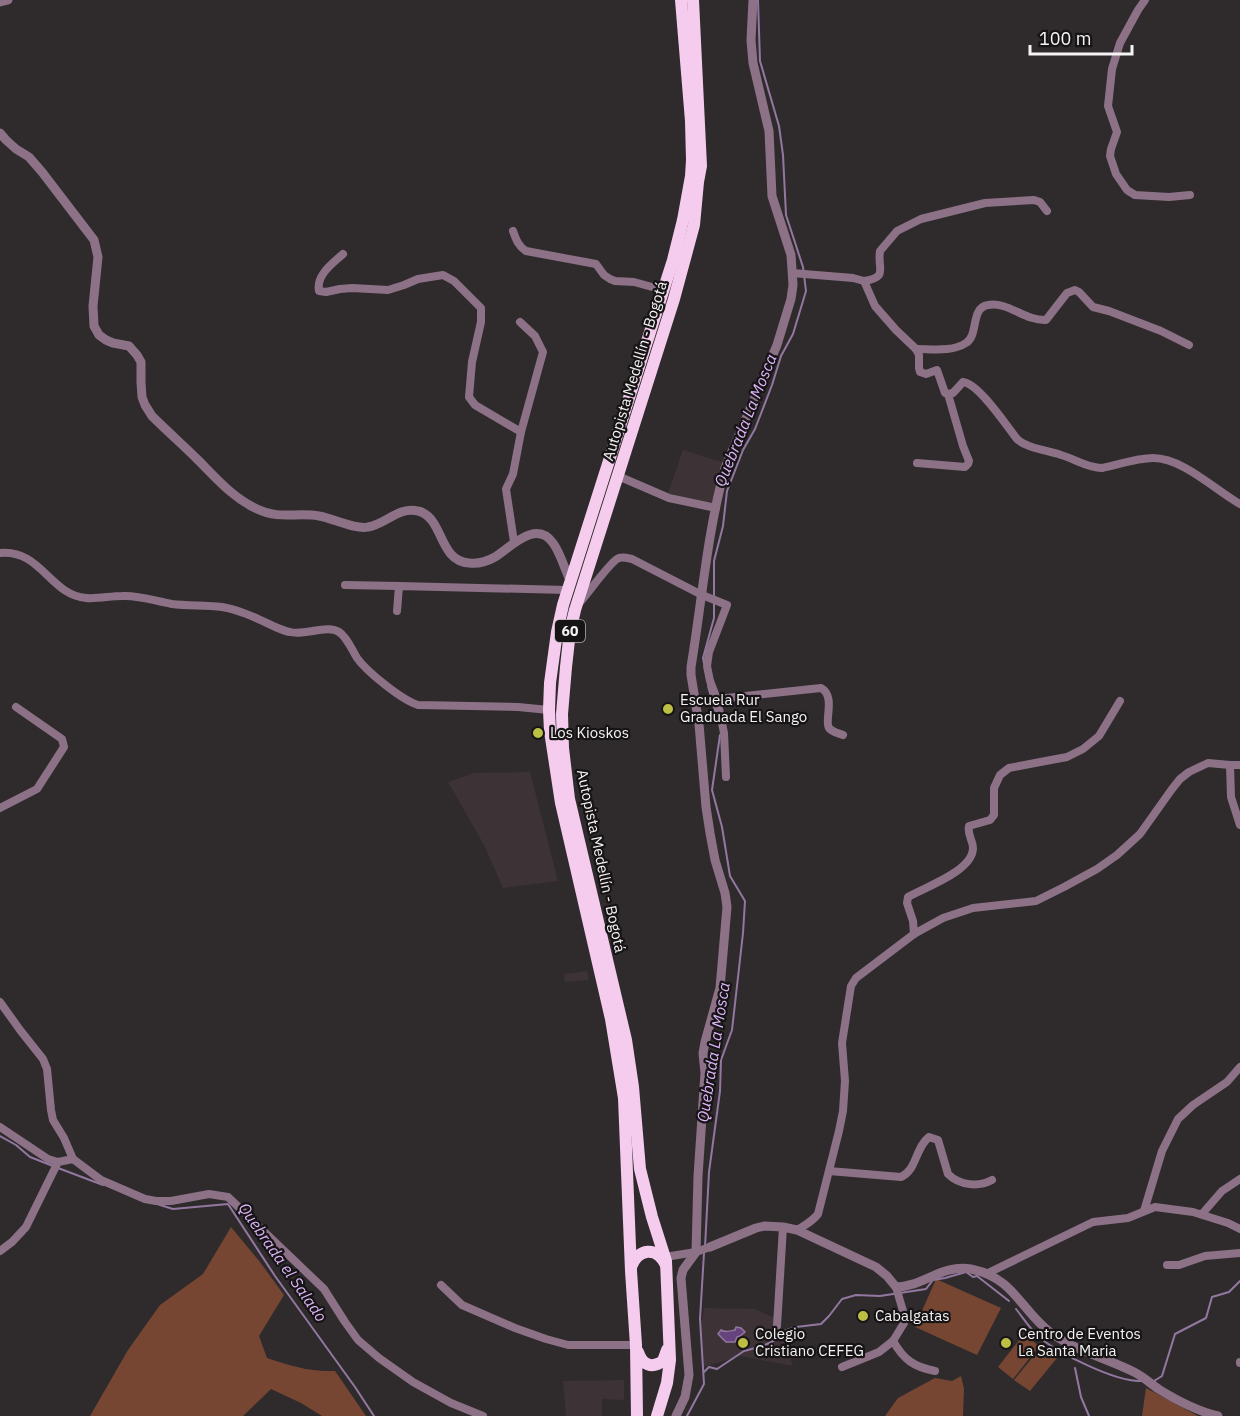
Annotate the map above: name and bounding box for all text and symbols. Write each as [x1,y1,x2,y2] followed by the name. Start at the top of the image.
[1030,18,1132,56] scale bar
[1039,27,1091,50] text: 100 m
[598,279,671,463] street label: Autopista Medellín - Bogotá
[709,351,781,489] water label: Quebrada La Mosca
[555,620,585,642] road number: 60
[680,690,807,726] place label: Escuela Rur Graduada El Sango
[661,702,675,716] marker: Escuela Rur Graduada El Sango
[550,723,629,742] place label: Los Kioskos
[531,726,545,740] marker: Los Kioskos
[573,768,630,954] street label: Autopista Medellín - Bogotá
[692,981,734,1123] water label: Quebrada La Mosca
[234,1199,332,1326] water label: Quebrada el Salado
[875,1306,950,1325] place label: Cabalgatas
[856,1309,870,1323] marker: Cabalgatas
[755,1324,864,1360] place label: Colegio Cristiano CEFEG
[1018,1324,1141,1360] place label: Centro de Eventos La Santa Maria
[736,1336,750,1350] marker: Colegio Cristiano CEFEG
[999,1336,1013,1350] marker: Centro de Eventos La Santa Maria

